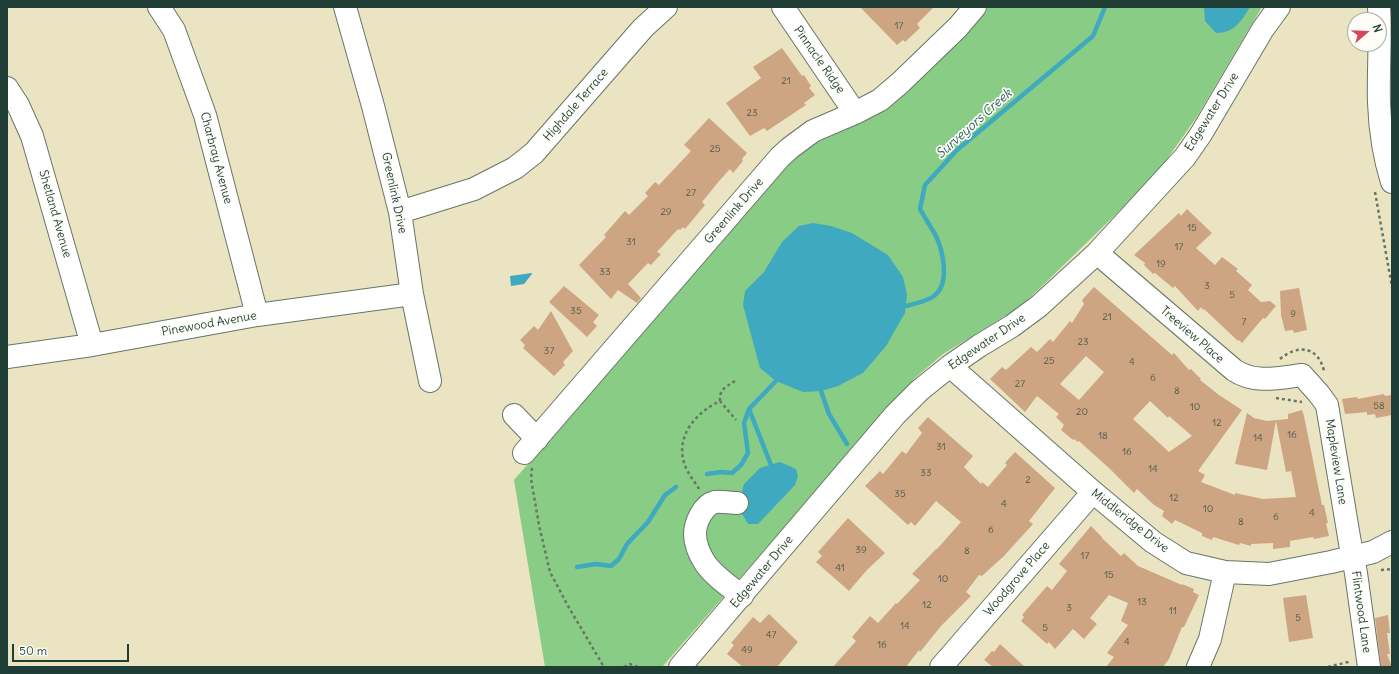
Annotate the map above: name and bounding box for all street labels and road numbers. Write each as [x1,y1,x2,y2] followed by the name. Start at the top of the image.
[790,23,848,97] street label: Pinnacle Ridge
[541,66,611,144] street label: Highdale Terrace
[1182,70,1242,154] street label: Edgewater Drive
[197,110,235,206] street label: Charbray Avenue
[378,151,410,235] street label: Greenlink Drive
[36,168,74,260] street label: Shetland Avenue
[701,175,767,247] street label: Greenlink Drive
[1157,304,1227,366] street label: Treeview Place
[160,309,258,339] street label: Pinewood Avenue
[946,311,1028,373] street label: Edgewater Drive
[1322,418,1350,506] street label: Mapleview Lane
[1088,486,1172,556] street label: Middleridge Drive
[728,533,796,611] street label: Edgewater Drive
[981,539,1053,619] street label: Woodgrove Place
[1348,570,1374,654] street label: Flintwood Lane

